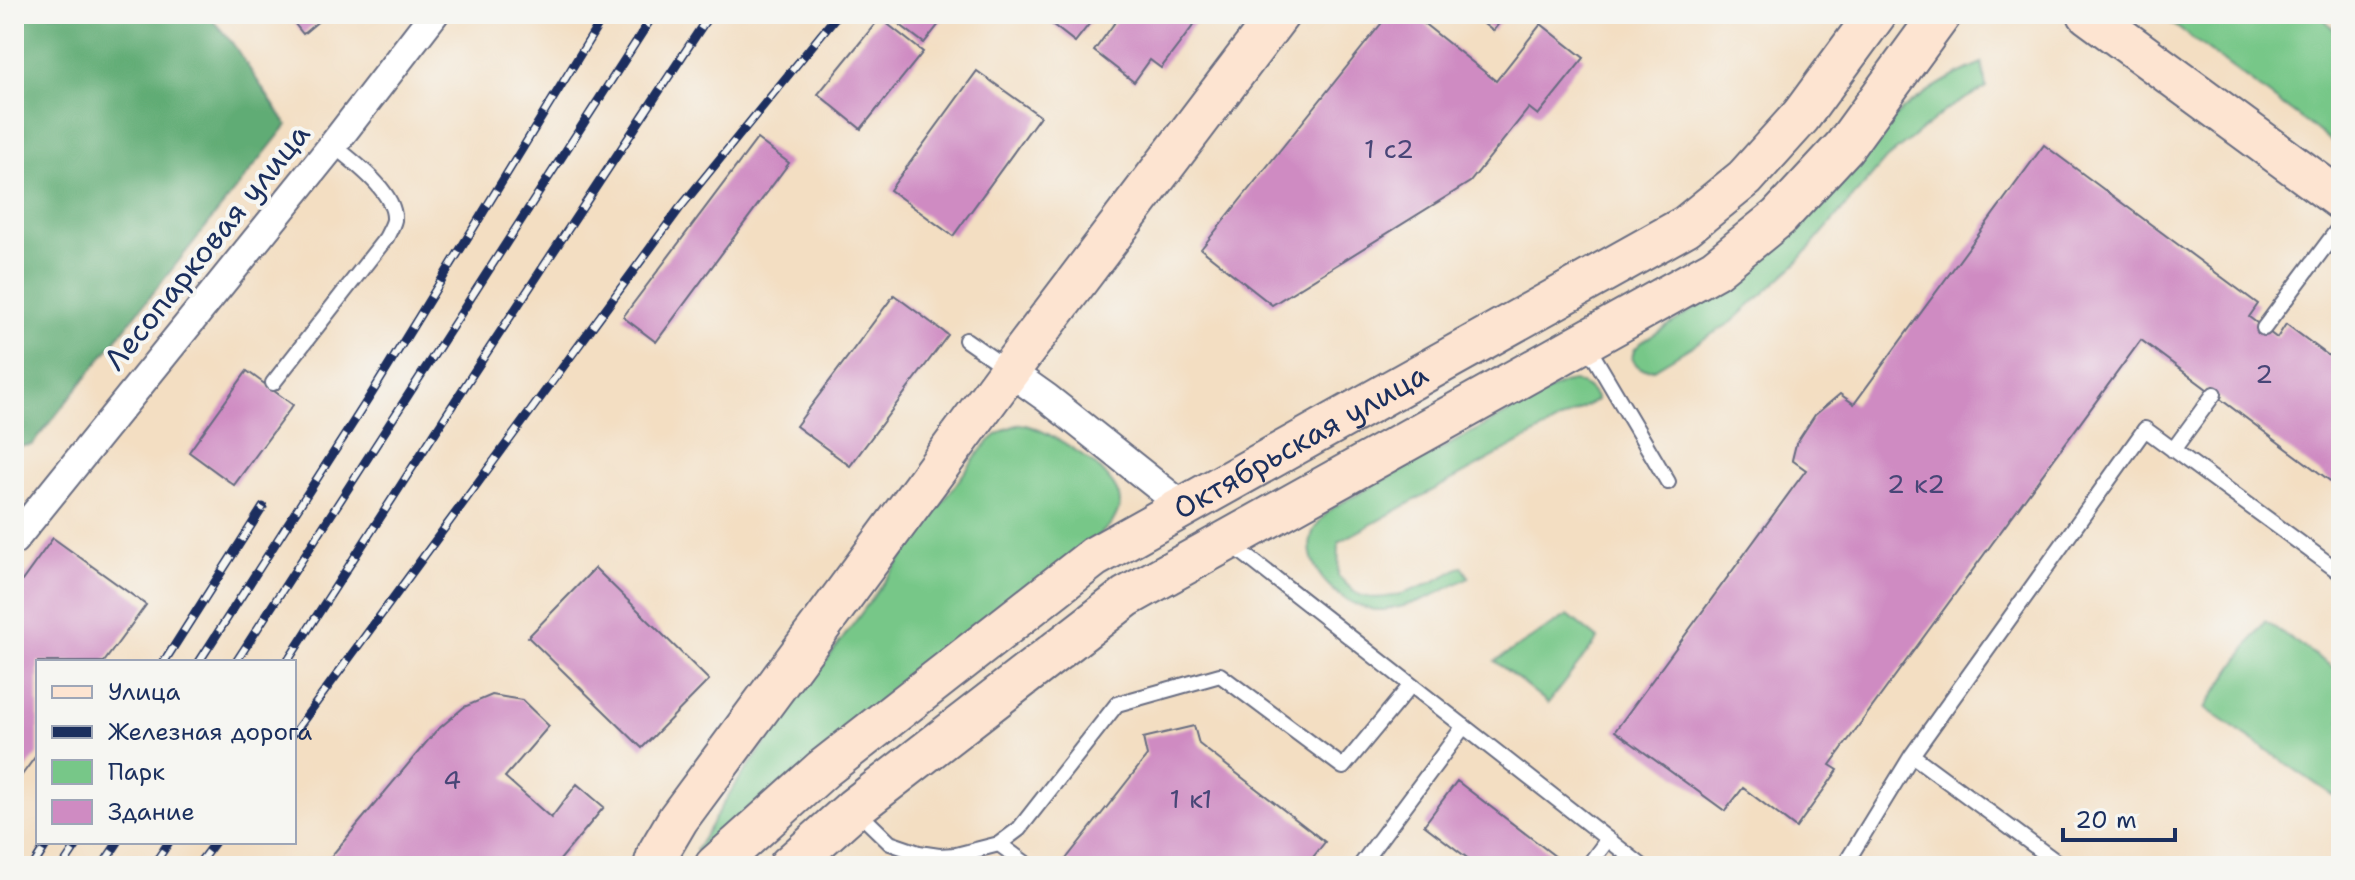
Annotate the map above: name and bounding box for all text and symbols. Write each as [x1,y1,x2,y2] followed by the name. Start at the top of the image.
[94,114,319,379] street label: Лесопарковая улица
[1364,131,1414,166] house number: 1 с2
[1166,353,1435,529] street label: Октябрьская улица
[2255,356,2273,391] house number: 2
[1887,466,1945,501] house number: 2 к2
[36,660,296,844] legend
[108,676,181,708] text: Улица
[108,716,312,748] text: Железная дорога
[108,756,165,788] text: Парк
[443,762,461,797] house number: 4
[1170,781,1212,816] house number: 1 к1
[2063,792,2175,842] scale bar
[108,796,195,828] text: Здание
[2075,804,2137,836] text: 20 m

